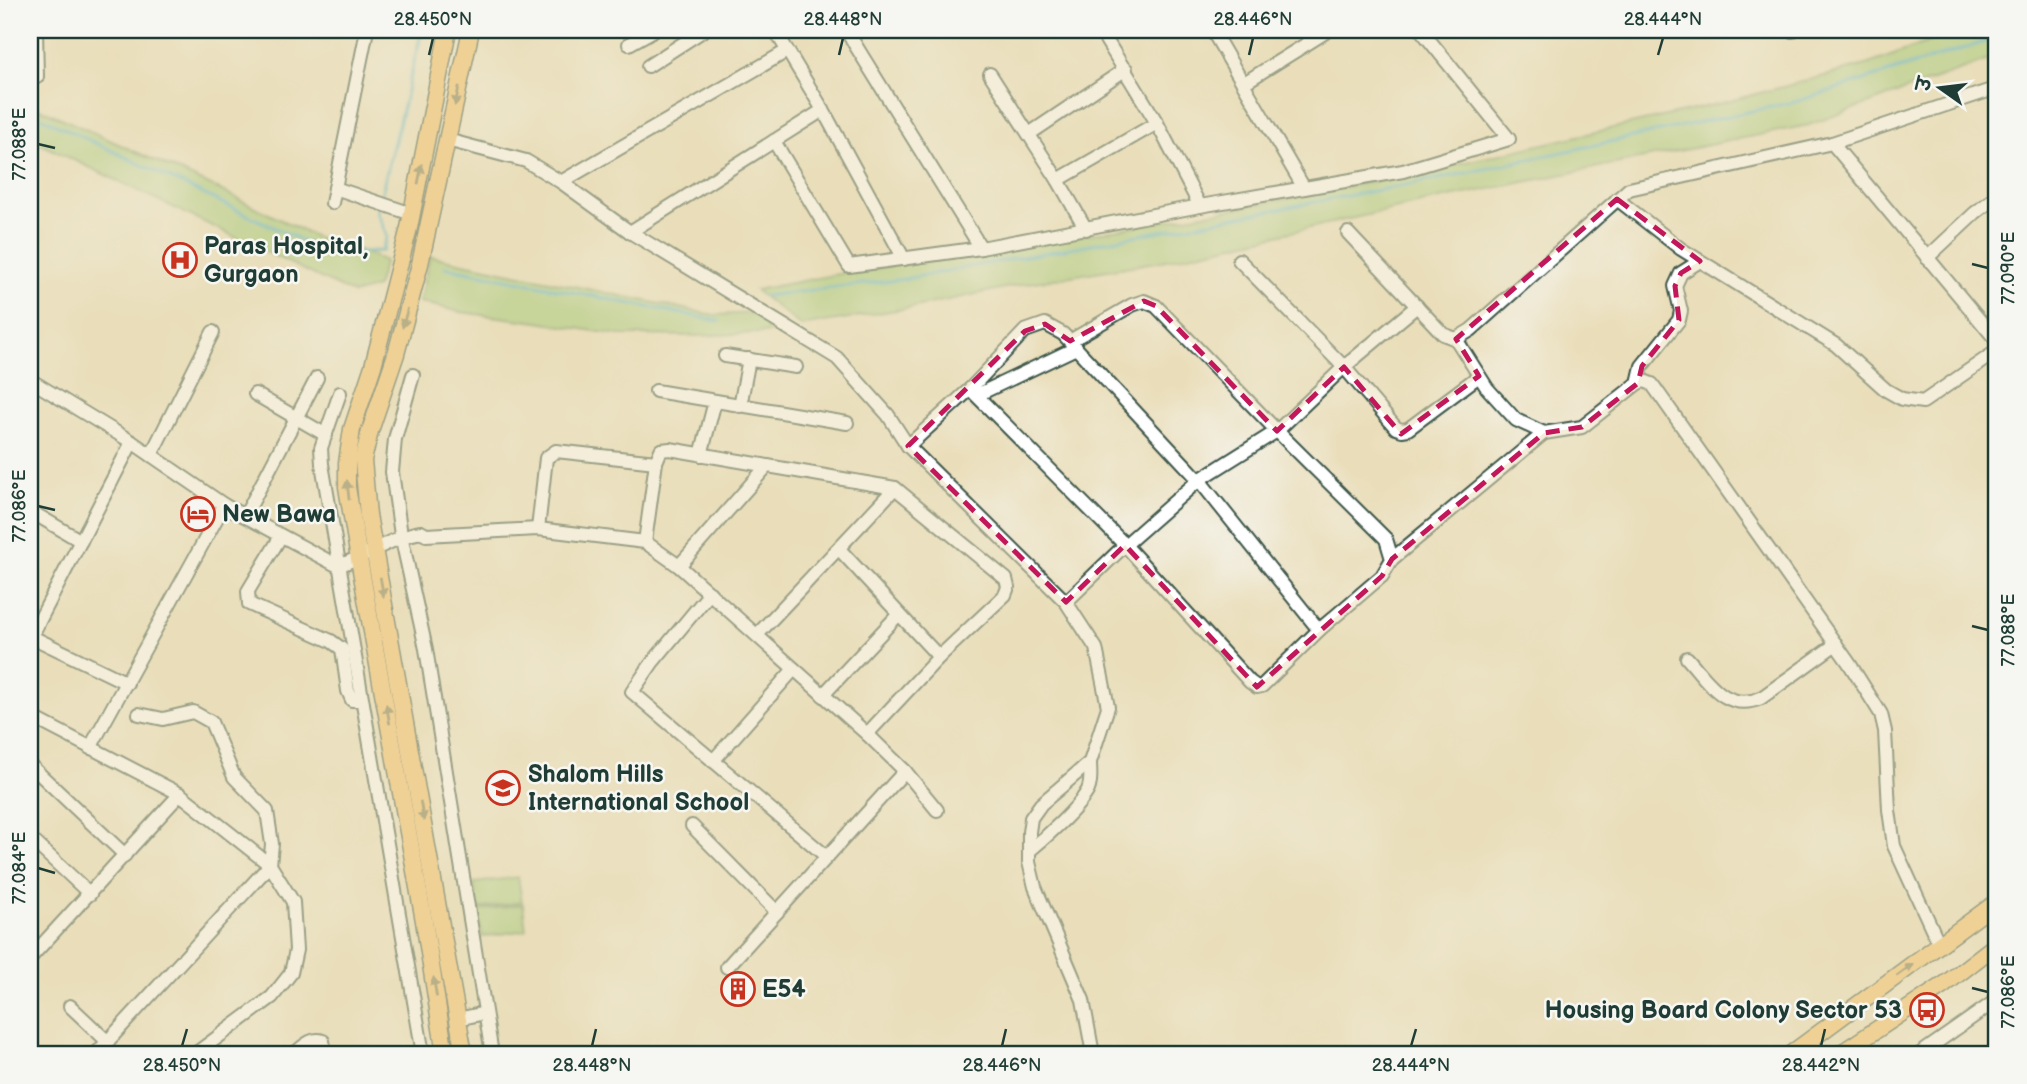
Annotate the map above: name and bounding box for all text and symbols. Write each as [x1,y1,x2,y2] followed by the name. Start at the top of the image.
[394,9,472,30] text: 28.450°N
[804,9,882,30] text: 28.448°N
[1213,9,1293,30] text: 28.446°N
[1624,9,1702,30] text: 28.444°N
[1904,52,1974,122] north arrow
[1912,73,1938,95] text: उ
[451,85,462,107] one-way arrow
[9,107,30,180] text: 77.088°E
[414,163,425,185] one-way arrow
[1998,231,2019,304] text: 77.090°E
[204,232,368,289] place label: Paras Hospital, Gurgaon
[161,241,199,279] hospital icon: Paras Hospital, Gurgaon
[399,307,410,329] one-way arrow
[9,469,30,543] text: 77.086°E
[343,479,354,501] one-way arrow
[179,495,217,533] hotel icon: New Bawa
[222,500,336,529] place label: New Bawa
[377,576,388,598] one-way arrow
[1998,593,2019,666] text: 77.088°E
[382,703,393,725] one-way arrow
[528,760,749,817] place label: Shalom Hills International School
[484,769,522,807] school or university icon: Shalom Hills International School
[416,800,427,822] one-way arrow
[9,832,30,904] text: 77.084°E
[1998,955,2019,1029] text: 77.086°E
[1896,963,1914,977] one-way arrow
[719,970,757,1008] building icon: E54
[762,975,806,1004] place label: E54
[429,976,440,998] one-way arrow
[1908,991,1946,1029] bus stop icon: Housing Board Colony Sector 53
[1545,996,1902,1025] place label: Housing Board Colony Sector 53
[143,1055,221,1076] text: 28.450°N
[553,1055,631,1076] text: 28.448°N
[962,1055,1042,1076] text: 28.446°N
[1372,1055,1450,1076] text: 28.444°N
[1782,1055,1860,1076] text: 28.442°N

